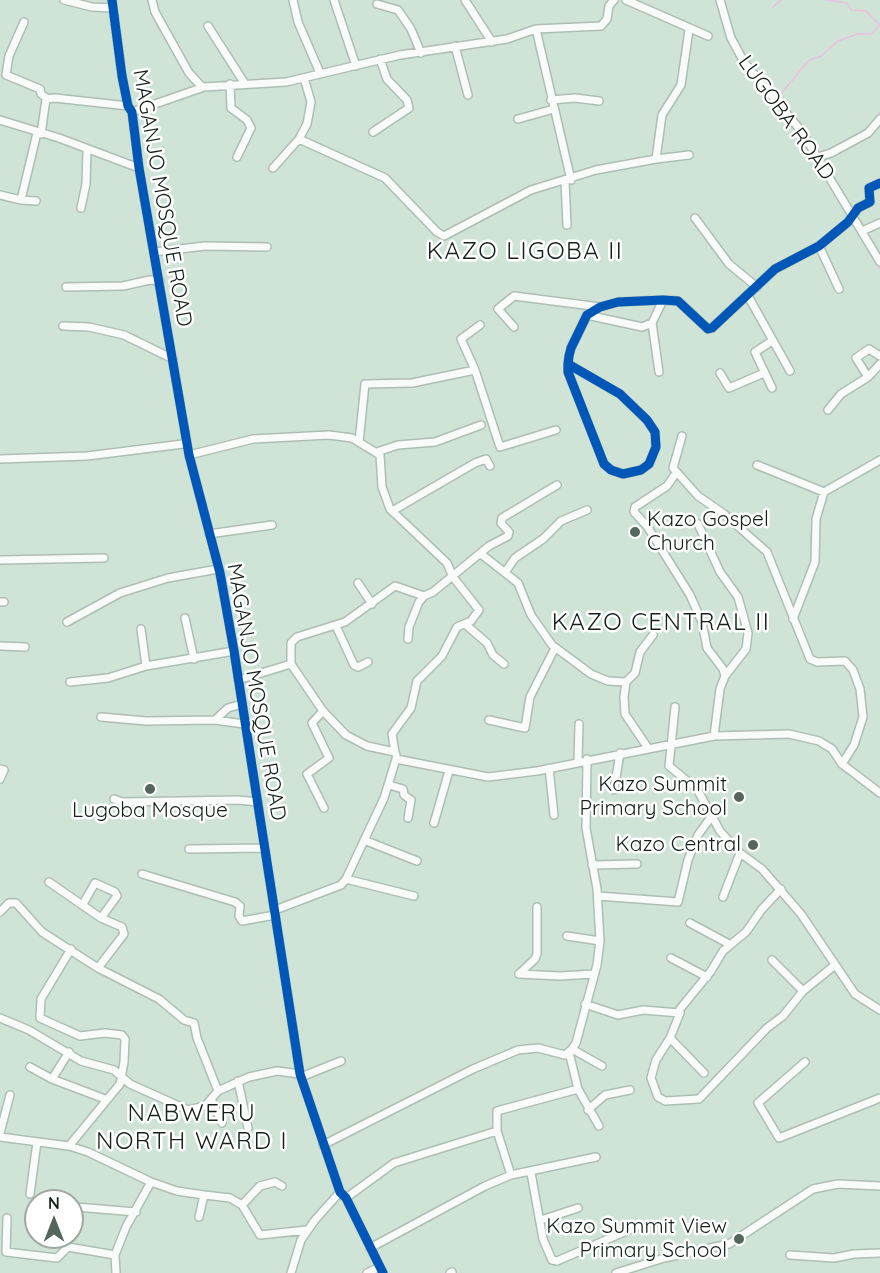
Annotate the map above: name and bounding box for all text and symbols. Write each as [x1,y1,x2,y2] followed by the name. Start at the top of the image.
[732,51,840,185] street label: LUGOBA ROAD
[127,67,197,329] street label: MAGANJO MOSQUE ROAD
[427,238,623,266] district label: KAZO LIGOBA II
[647,507,769,557] place label: Kazo Gospel Church
[628,525,642,539] marker: Kazo Gospel Church
[221,561,291,823] street label: MAGANJO MOSQUE ROAD
[552,609,770,637] district label: KAZO CENTRAL II
[579,772,727,822] place label: Kazo Summit Primary School
[143,782,157,796] marker: Lugoba Mosque
[732,790,746,804] marker: Kazo Summit Primary School
[72,798,228,824] place label: Lugoba Mosque
[616,832,741,858] place label: Kazo Central
[746,838,760,852] marker: Kazo Central
[96,1100,288,1156] district label: NABWERU NORTH WARD I
[24,1189,84,1249] north arrow
[48,1193,60,1213] text: N
[546,1214,727,1264] place label: Kazo Summit View Primary School
[732,1232,746,1246] marker: Kazo Summit View Primary School

